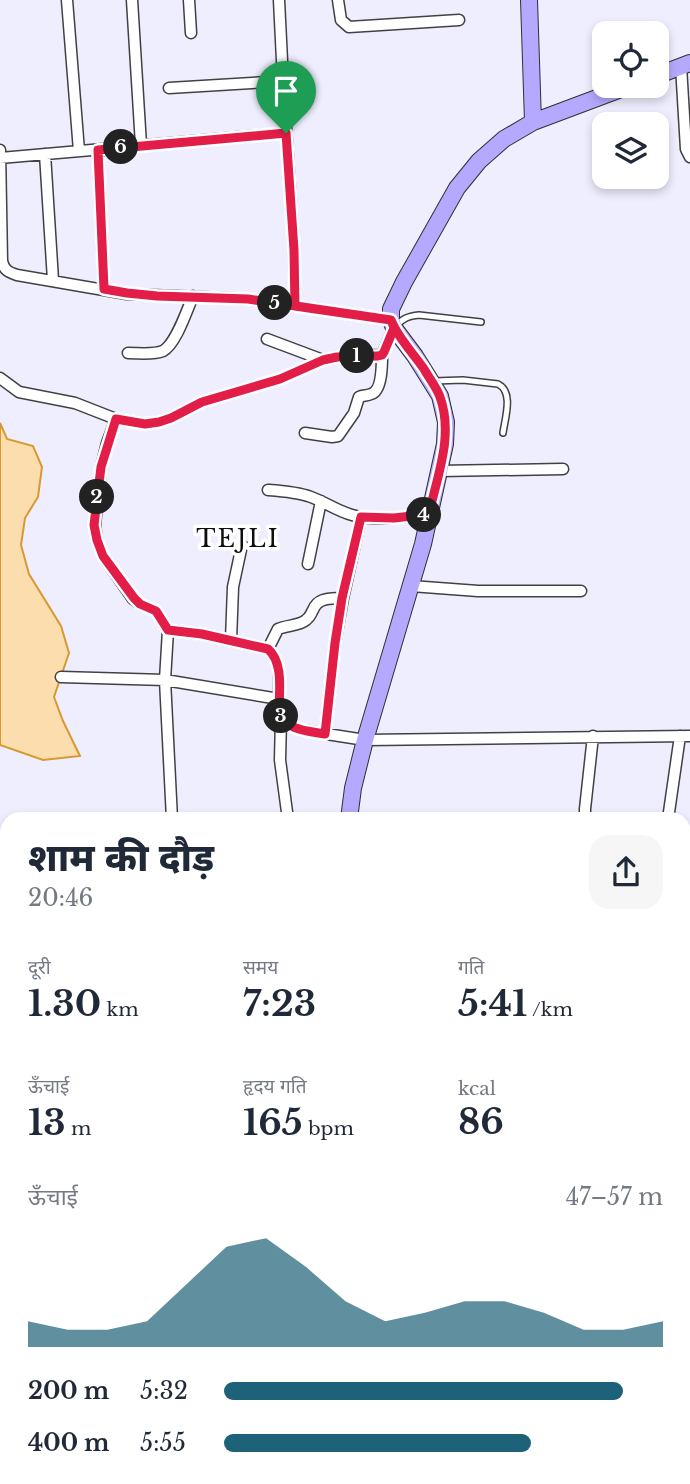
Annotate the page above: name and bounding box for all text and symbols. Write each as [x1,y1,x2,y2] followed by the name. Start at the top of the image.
[592,21,669,189] map controls
[592,21,669,98] button: locate
[256,61,316,133] pin
[267,72,305,110] icon: arrive
[592,112,669,189] button: layers
[104,130,138,164] pin: 6
[114,135,127,158] text: 6
[258,286,292,320] pin: 5
[269,291,280,314] text: 5
[340,338,374,374] pin: 1
[352,344,361,367] text: 1
[80,480,114,514] pin: 2
[90,485,103,508] text: 2
[406,498,442,532] pin: 4
[417,503,430,526] text: 4
[196,524,280,553] district label: TEJLI
[264,698,298,734] pin: 3
[274,704,287,727] text: 3
[28,834,214,881] text: शाम की दौड़
[589,835,663,909] button: share
[28,884,93,912] text: 20:46
[28,956,51,979] text: दूरी
[243,956,278,979] text: समय
[458,956,484,979] text: गति
[28,982,101,1025] text: 1.30
[243,982,316,1025] text: 7:23
[458,982,527,1025] text: 5:41
[101,998,139,1021] text: km
[527,998,573,1021] text: /km
[28,1075,69,1098] text: ऊँचाई
[243,1075,306,1098] text: हृदय गति
[458,1077,496,1100] text: kcal
[458,1100,504,1143] text: 86
[28,1101,66,1144] text: 13
[243,1101,303,1144] text: 165
[66,1117,91,1140] text: m
[303,1117,354,1140] text: bpm
[28,1183,78,1211] text: ऊँचाई
[566,1183,663,1211] text: 47–57 m
[28,1377,109,1405] text: 200 m
[140,1377,188,1405] text: 5:32
[28,1429,110,1457] text: 400 m
[140,1429,186,1457] text: 5:55

